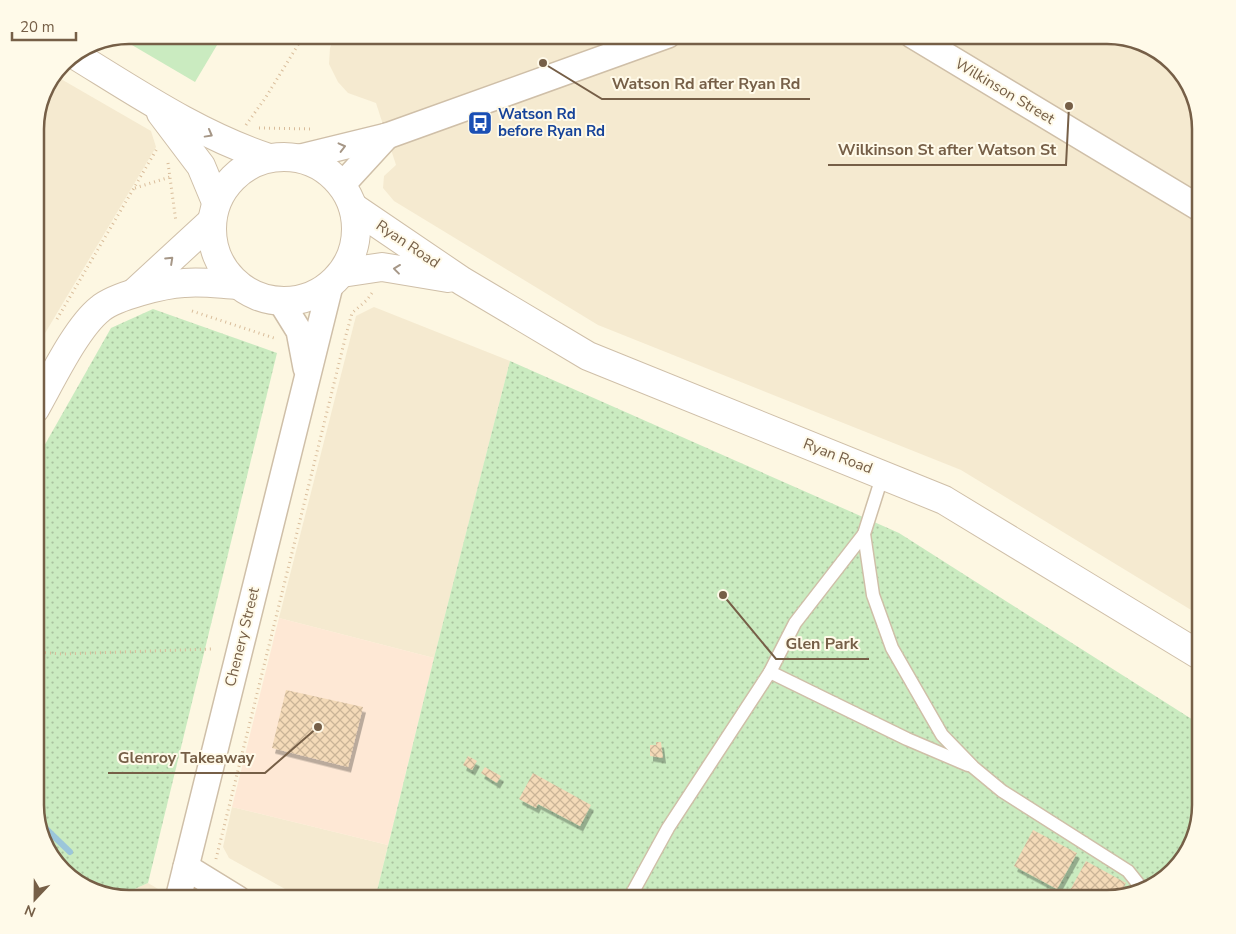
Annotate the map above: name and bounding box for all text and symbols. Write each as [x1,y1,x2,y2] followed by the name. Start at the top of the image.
[12,10,76,42] scale bar
[20,17,55,37] text: 20 m
[952,53,1059,129] street label: Wilkinson Street
[602,68,810,99] callout: Watson Rd after Ryan Rd
[612,73,800,95] text: Watson Rd after Ryan Rd
[498,104,605,141] place label: Watson Rd before Ryan Rd
[467,110,493,136] bus stop icon: Watson Rd before Ryan Rd
[204,127,213,137] one-way arrow
[828,134,1066,165] callout: Wilkinson St after Watson St
[838,139,1057,161] text: Wilkinson St after Watson St
[338,142,347,153] one-way arrow
[372,215,444,273] street label: Ryan Road
[164,257,173,266] one-way arrow
[393,264,401,275] one-way arrow
[800,434,876,478] street label: Ryan Road
[220,585,264,689] street label: Chenery Street
[776,628,869,659] callout: Glen Park
[786,633,859,655] text: Glen Park
[108,742,265,773] callout: Glenroy Takeaway
[118,747,255,769] text: Glenroy Takeaway
[10,874,60,924] north arrow
[22,900,39,921] text: N

